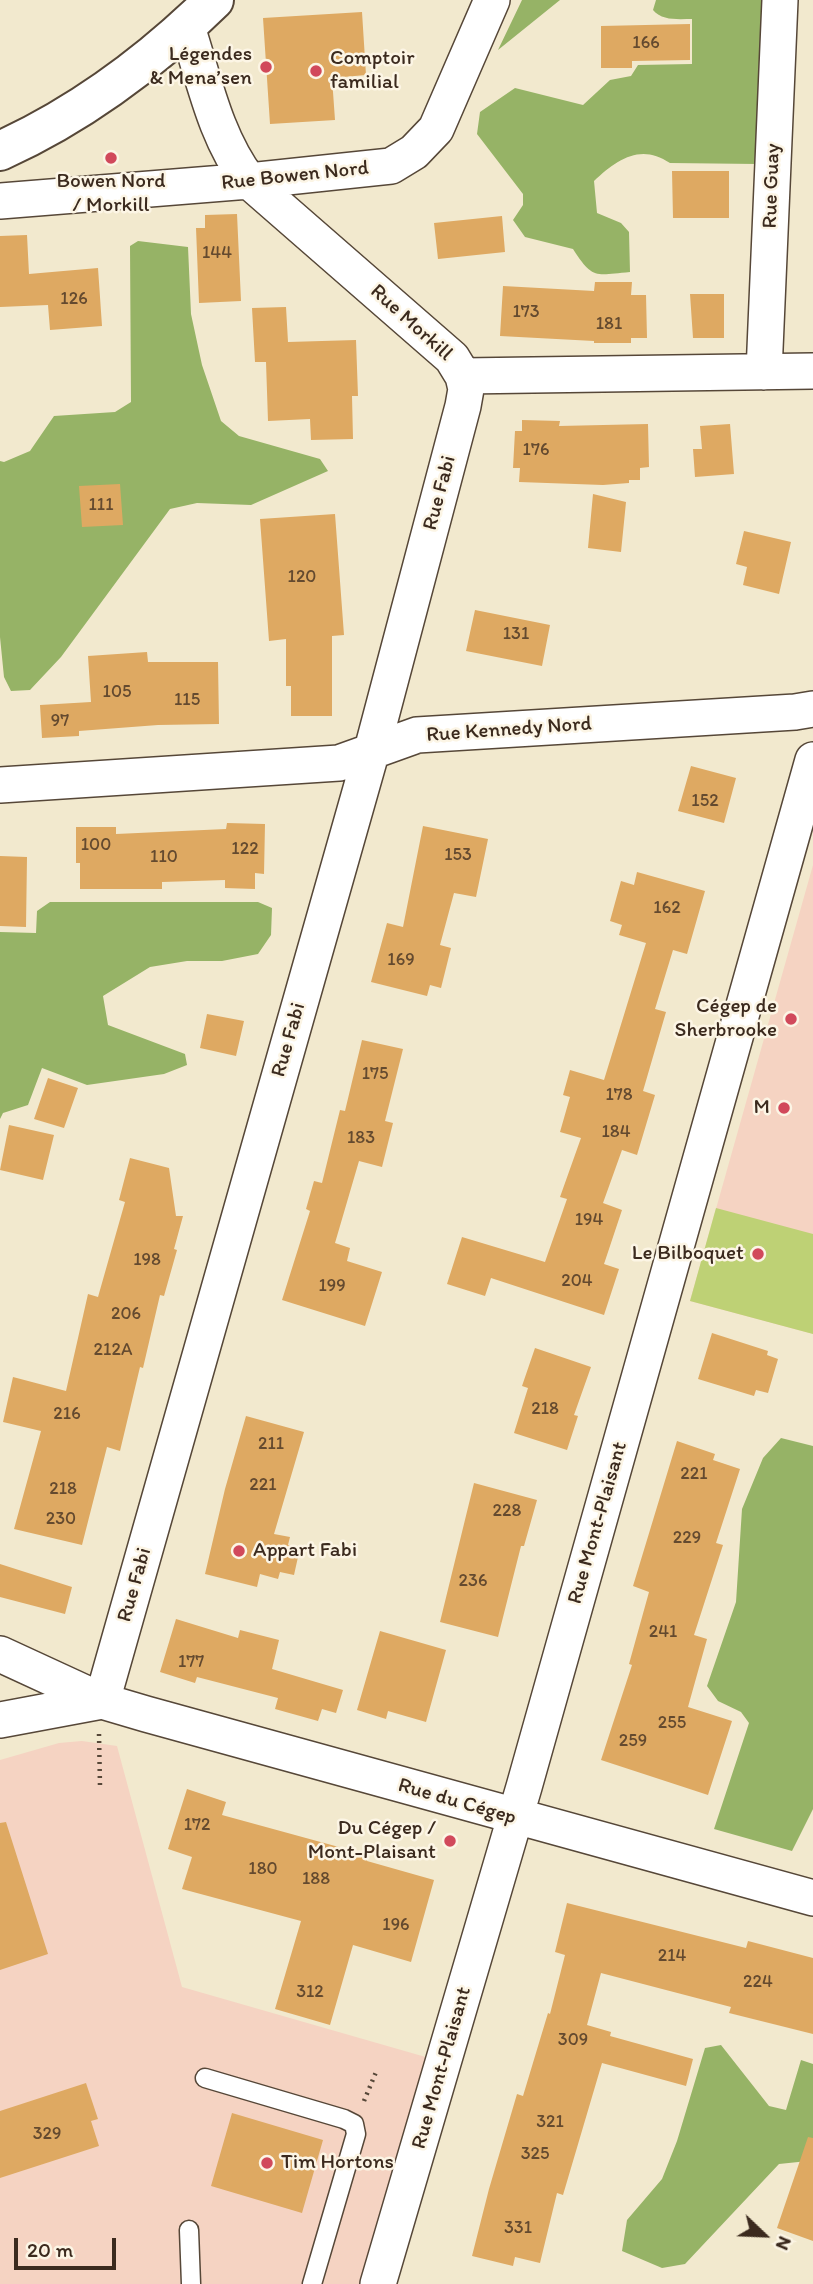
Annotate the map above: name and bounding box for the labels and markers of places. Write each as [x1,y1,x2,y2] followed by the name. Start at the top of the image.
[150,42,252,92] place label: Légendes & Mena’sen
[330,46,415,96] place label: Comptoir familial
[258,59,274,75] marker: Légendes & Mena’sen
[308,63,324,79] marker: Comptoir familial
[103,150,119,166] marker: Bowen Nord / Morkill
[56,169,166,219] place label: Bowen Nord / Morkill
[675,994,777,1044] place label: Cégep de Sherbrooke
[783,1011,799,1027] marker: Cégep de Sherbrooke
[753,1095,770,1121] place label: M
[776,1100,792,1116] marker: M
[632,1241,744,1267] place label: Le Bilboquet
[750,1246,766,1262] marker: Le Bilboquet
[253,1538,357,1564] place label: Appart Fabi
[231,1543,247,1559] marker: Appart Fabi
[308,1816,436,1866] place label: Du Cégep / Mont-Plaisant
[442,1833,458,1849] marker: Du Cégep / Mont-Plaisant
[281,2150,394,2176] place label: Tim Hortons
[259,2155,275,2171] marker: Tim Hortons

